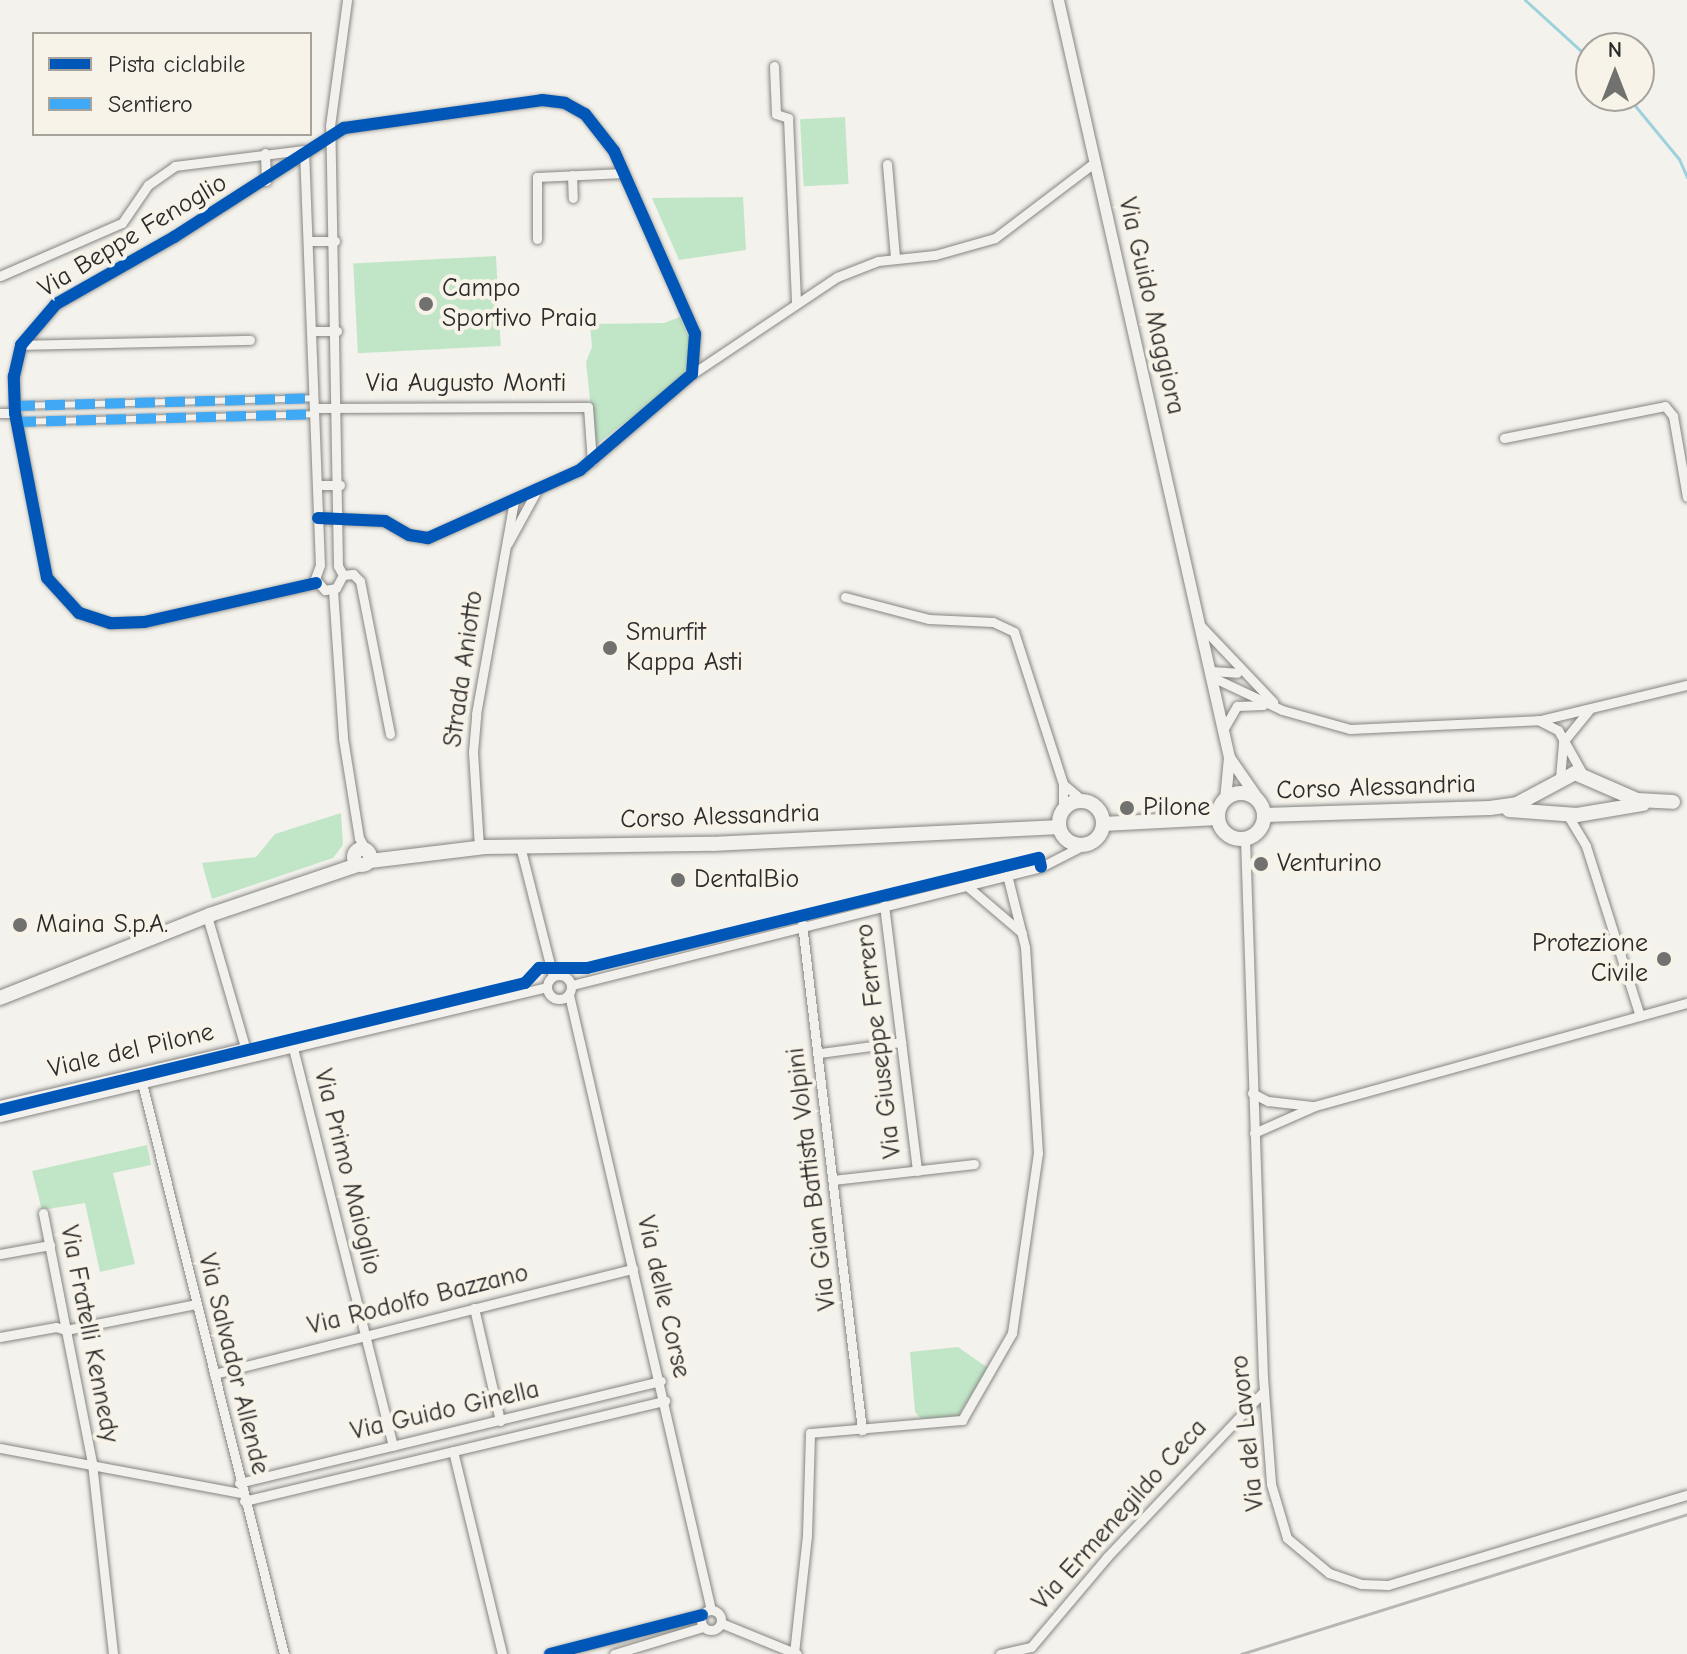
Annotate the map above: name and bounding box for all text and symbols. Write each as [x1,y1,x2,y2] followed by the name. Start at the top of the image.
[32,32,312,136] legend
[1575,32,1655,112] north arrow
[1608,37,1622,63] text: N
[108,50,245,78] text: Pista ciclabile
[108,90,193,118] text: Sentiero
[33,167,233,305] street label: Via Beppe Fenoglio
[1111,195,1191,417] street label: Via Guido Maggiora
[442,273,597,334] place label: Campo Sportivo Praia
[417,295,435,313] marker: Campo Sportivo Praia
[366,368,566,400] street label: Via Augusto Monti
[438,589,490,749] street label: Strada Aniotto
[626,617,743,678] place label: Smurfit Kappa Asti
[601,639,619,657] marker: Smurfit Kappa Asti
[1276,769,1476,807] street label: Corso Alessandria
[1143,792,1210,824] place label: Pilone
[620,798,820,836] street label: Corso Alessandria
[1118,799,1136,817] marker: Pilone
[1277,848,1382,880] place label: Venturino
[1252,855,1270,873] marker: Venturino
[694,864,799,896] place label: DentalBio
[669,871,687,889] marker: DentalBio
[36,909,168,941] place label: Maina S.p.A.
[11,916,29,934] marker: Maina S.p.A.
[849,922,909,1160] street label: Via Giuseppe Ferrero
[1532,928,1648,990] place label: Protezione Civile
[1655,950,1673,968] marker: Protezione Civile
[45,1017,217,1085] street label: Viale del Pilone
[780,1046,844,1312] street label: Via Gian Battista Volpini
[306,1066,388,1278] street label: Via Primo Maioglio
[629,1213,697,1381] street label: Via delle Corse
[53,1223,125,1445] street label: Via Fratelli Kennedy
[190,1250,276,1478] street label: Via Salvador Allende
[304,1257,532,1343] street label: Via Rodolfo Bazzano
[1224,1353,1272,1513] street label: Via del Lavoro
[348,1374,542,1448] street label: Via Guido Ginella
[1026,1413,1214,1617] street label: Via Ermenegildo Ceca

